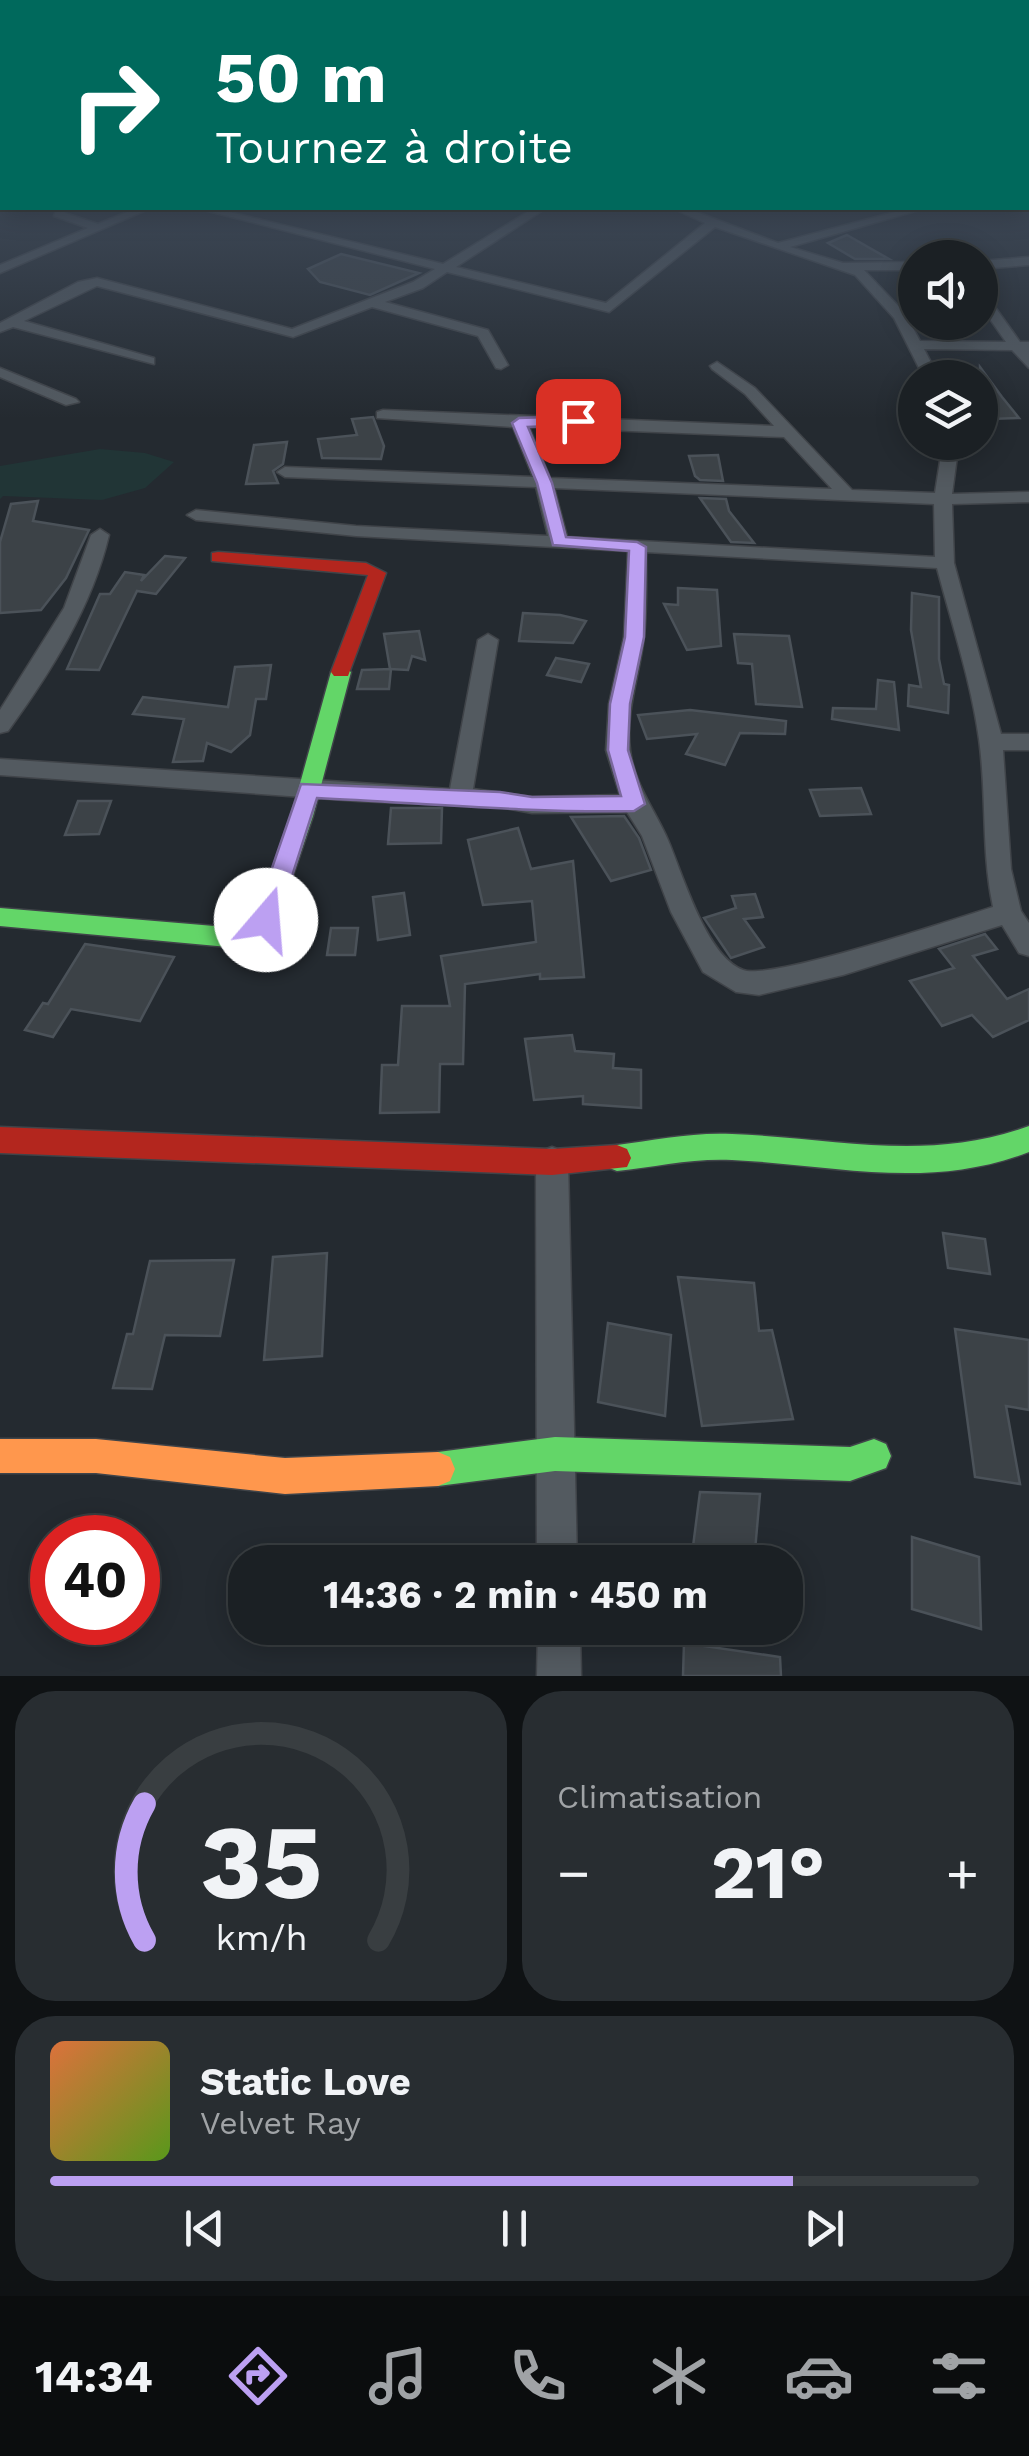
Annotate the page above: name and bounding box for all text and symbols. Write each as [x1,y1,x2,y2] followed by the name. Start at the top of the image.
[215,37,387,119] text: 50 m
[50,40,180,170] icon: right
[215,121,573,174] text: Tournez à droite
[898,240,998,460] map controls
[898,240,998,340] button: sound
[898,360,998,460] button: layers
[536,379,621,464] pin
[551,394,606,449] icon: arrive
[214,868,318,972] position arrow
[30,1515,160,1645] speed limit sign: 40
[323,1573,708,1617] text: 14:36 · 2 min · 450 m
[557,1778,762,1816] text: Climatisation
[200,1801,322,1923] text: 35
[711,1828,825,1916] text: 21°
[557,1841,590,1905] text: −
[946,1841,979,1905] text: +
[215,1917,307,1959] text: km/h
[200,2060,411,2104] text: Static Love
[200,2104,361,2142] text: Velvet Ray
[177,2201,232,2256] icon: previous
[487,2201,542,2256] icon: pause
[797,2201,852,2256] icon: next
[223,2341,293,2411] icon: directions
[363,2341,433,2411] icon: music
[503,2341,573,2411] icon: phone
[644,2341,714,2411] icon: climate
[784,2341,854,2411] icon: car
[924,2341,994,2411] icon: filters
[35,2350,153,2403] text: 14:34

